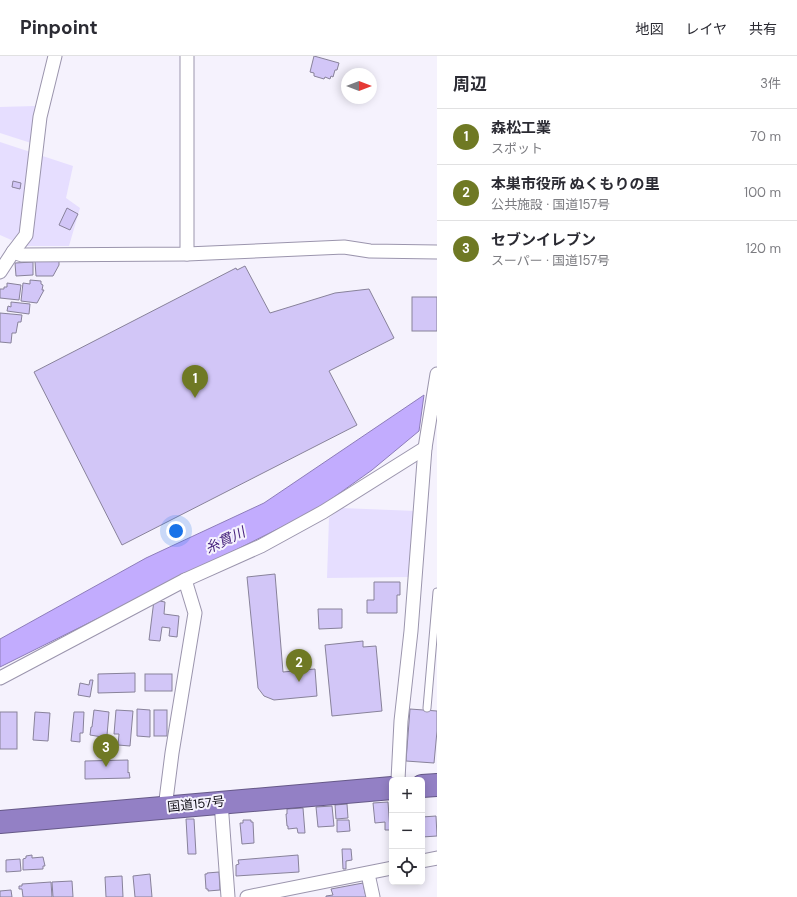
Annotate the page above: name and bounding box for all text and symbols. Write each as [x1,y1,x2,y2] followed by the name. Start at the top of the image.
[20,15,98,40] text: Pinpoint
[635,20,663,38] text: 地図
[685,20,727,38] text: レイヤ
[749,20,777,38] text: 共有
[341,68,377,104] north arrow
[453,73,487,95] text: 周辺
[760,75,781,92] text: 3件
[491,118,551,138] text: 森松工業
[464,128,468,145] text: 1
[750,128,781,145] text: 70 m
[491,140,543,157] text: スポット
[491,174,660,194] text: 本巣市役所 ぬくもりの里
[462,184,470,201] text: 2
[744,184,781,201] text: 100 m
[491,196,610,213] text: 公共施設 · 国道157号
[491,230,596,250] text: セブンイレブン
[462,240,470,257] text: 3
[746,240,781,257] text: 120 m
[491,252,610,269] text: スーパー · 国道157号
[182,365,208,398] pin: 1
[166,521,186,541] your location
[202,522,250,557] water label: 糸貫川
[286,649,312,682] pin: 2
[93,734,119,767] pin: 3
[389,777,425,885] map controls
[389,777,425,813] button: +
[166,793,226,815] street label: 国道157号
[389,813,425,849] button: −
[389,849,425,885] button: locate

